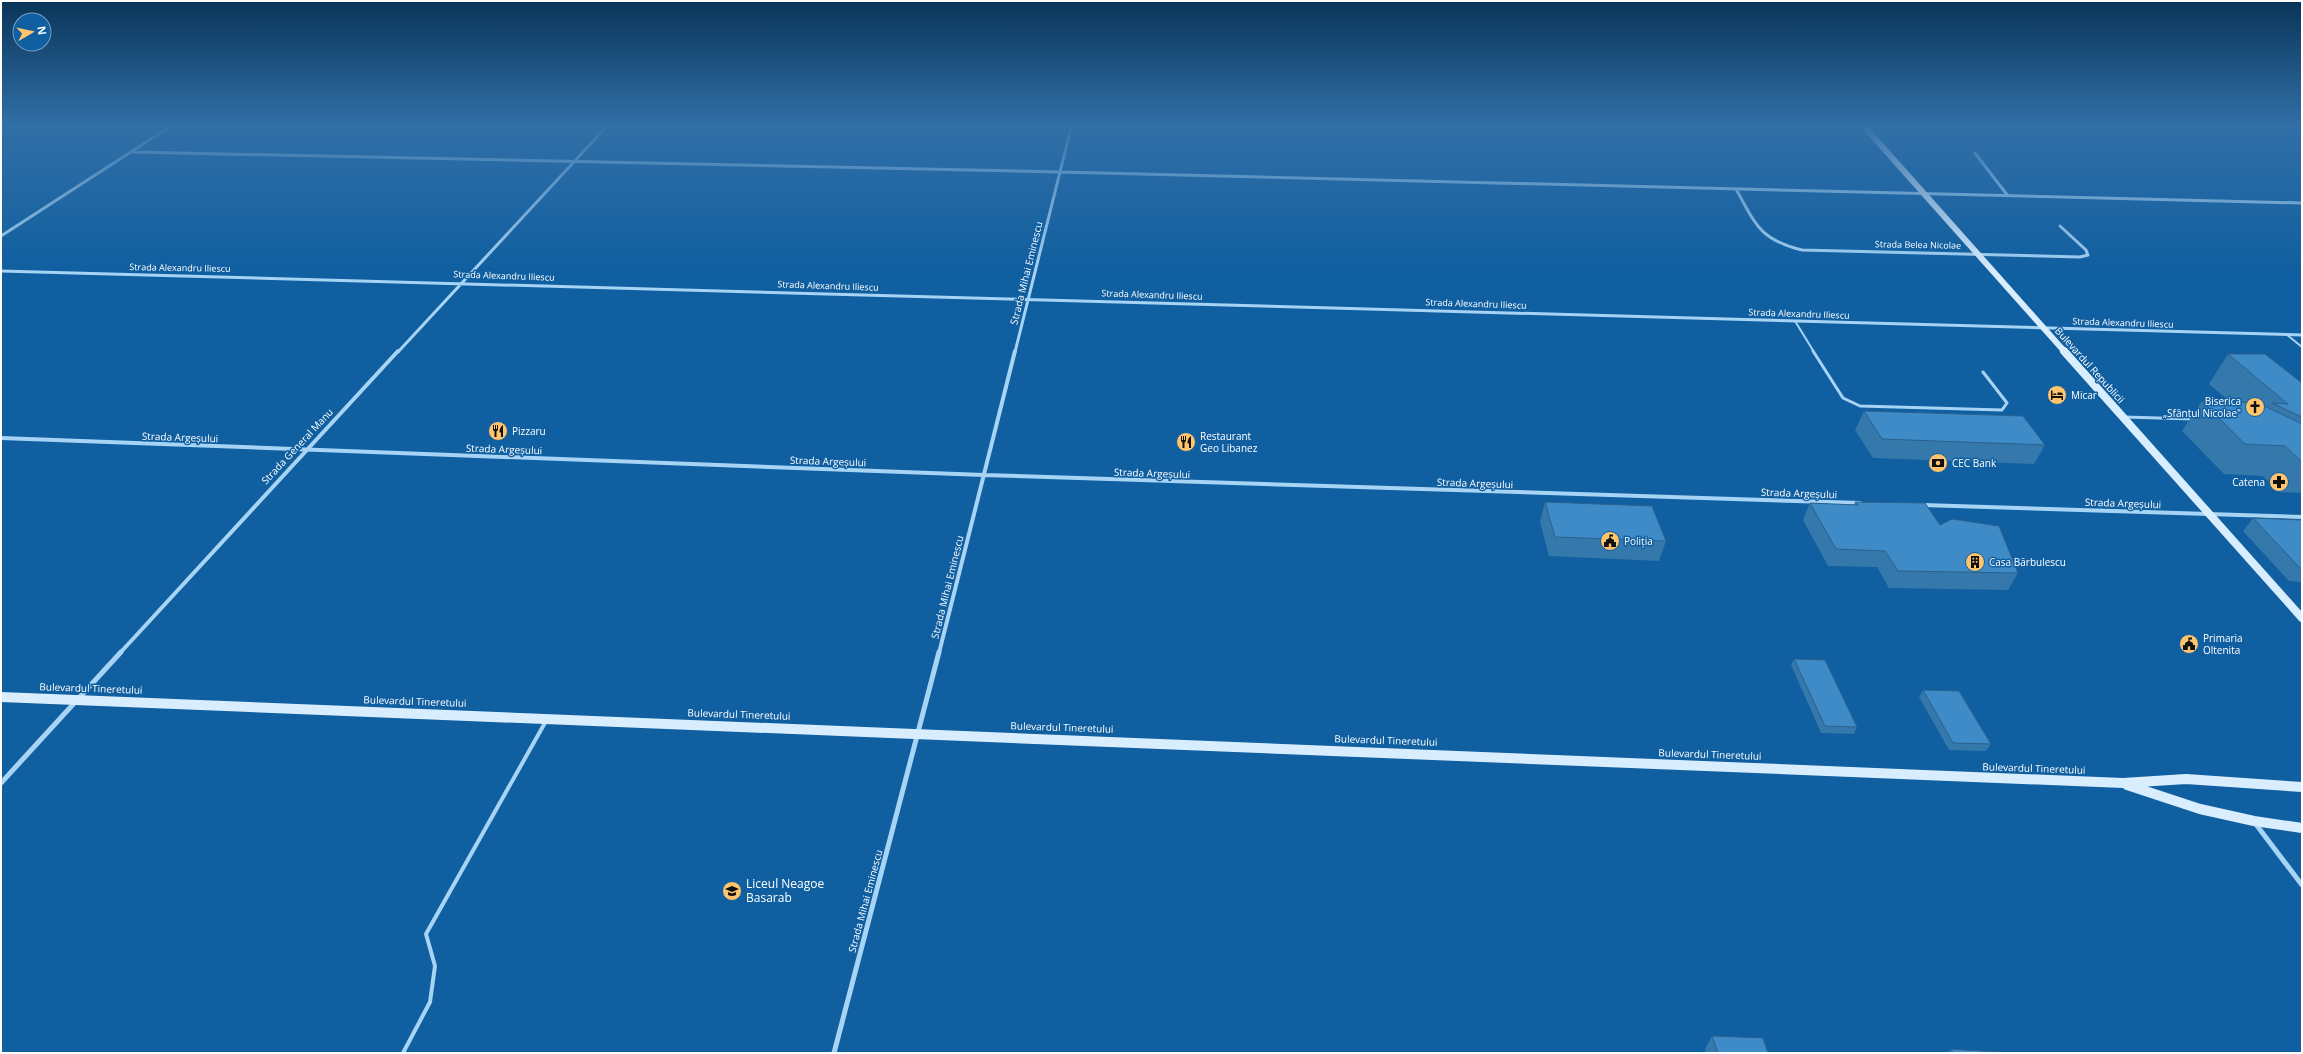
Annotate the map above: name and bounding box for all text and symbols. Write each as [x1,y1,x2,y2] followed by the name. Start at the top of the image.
[12,12,52,52] north arrow
[34,25,50,36] text: N
[1006,220,1046,326] street label: Strada Mihai Eminescu
[1875,237,1961,252] street label: Strada Belea Nicolae
[129,260,231,275] street label: Strada Alexandru Iliescu
[453,267,555,284] street label: Strada Alexandru Iliescu
[777,277,879,294] street label: Strada Alexandru Iliescu
[1101,286,1203,303] street label: Strada Alexandru Iliescu
[1425,295,1527,312] street label: Strada Alexandru Iliescu
[1748,305,1850,322] street label: Strada Alexandru Iliescu
[2072,314,2174,331] street label: Strada Alexandru Iliescu
[2052,324,2128,406] street label: Bulevardul Republicii
[2046,384,2068,406] hotel icon: Micar
[2071,388,2097,402] place label: Micar
[2163,394,2241,420] place label: Biserica „Sfântul Nicolae"
[2244,396,2266,418] church icon: Biserica „Sfântul Nicolae"
[258,405,336,487] street label: Strada General Manu
[487,420,509,442] restaurant icon: Pizzaru
[512,424,546,438] place label: Pizzaru
[142,429,218,445] street label: Strada Argeșului
[1200,429,1258,455] place label: Restaurant Geo Libanez
[1175,431,1197,453] restaurant icon: Restaurant Geo Libanez
[466,441,542,457] street label: Strada Argeșului
[1927,452,1949,474] bank icon: CEC Bank
[790,453,866,469] street label: Strada Argeșului
[1952,456,1997,470] place label: CEC Bank
[1114,465,1190,481] street label: Strada Argeșului
[2268,471,2290,493] pharmacy icon: Catena
[1437,475,1513,491] street label: Strada Argeșului
[2232,475,2265,489] place label: Catena
[1761,485,1837,501] street label: Strada Argeșului
[2085,495,2161,511] street label: Strada Argeșului
[1599,530,1621,552] public building icon: Poliția
[927,534,967,640] street label: Strada Mihai Eminescu
[1624,534,1653,548] place label: Poliția
[1964,551,1986,573] building icon: Casa Bărbulescu
[1989,555,2066,569] place label: Casa Bărbulescu
[2203,631,2243,657] place label: Primaria Oltenita
[2178,633,2200,655] public building icon: Primaria Oltenita
[39,679,143,697] street label: Bulevardul Tineretului
[363,692,467,710] street label: Bulevardul Tineretului
[687,705,791,723] street label: Bulevardul Tineretului
[1010,718,1114,736] street label: Bulevardul Tineretului
[1334,731,1438,749] street label: Bulevardul Tineretului
[1658,745,1762,763] street label: Bulevardul Tineretului
[1982,759,2086,777] street label: Bulevardul Tineretului
[845,848,885,954] street label: Strada Mihai Eminescu
[746,875,824,906] place label: Liceul Neagoe Basarab
[721,880,743,902] school or university icon: Liceul Neagoe Basarab

